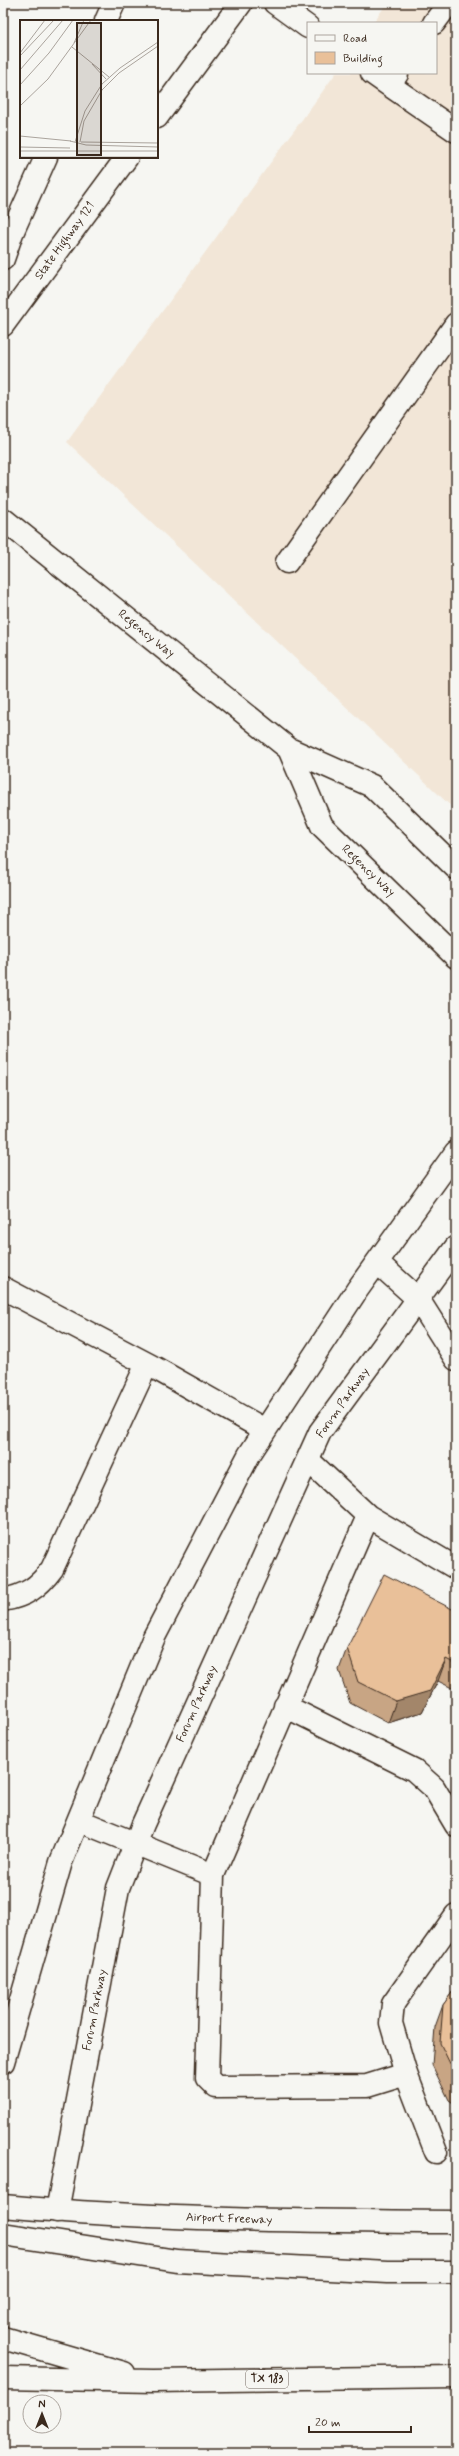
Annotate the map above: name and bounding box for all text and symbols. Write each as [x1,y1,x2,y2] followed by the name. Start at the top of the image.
[20,20,158,158] inset map
[307,22,437,74] legend
[343,31,367,47] text: Road
[343,51,383,68] text: Building
[31,199,100,284] street label: State Highway 121
[114,606,178,663] street label: Regency Way
[337,841,398,902] street label: Regency Way
[313,1365,373,1441] street label: Forum Parkway
[173,1663,221,1745] street label: Forum Parkway
[79,1968,111,2052] street label: Forum Parkway
[186,2209,272,2229] street label: Airport Freeway
[246,2370,288,2388] road number: TX 183
[22,2394,62,2434] north arrow
[38,2398,46,2412] text: N
[309,2408,411,2434] scale bar
[315,2415,341,2431] text: 20 m

